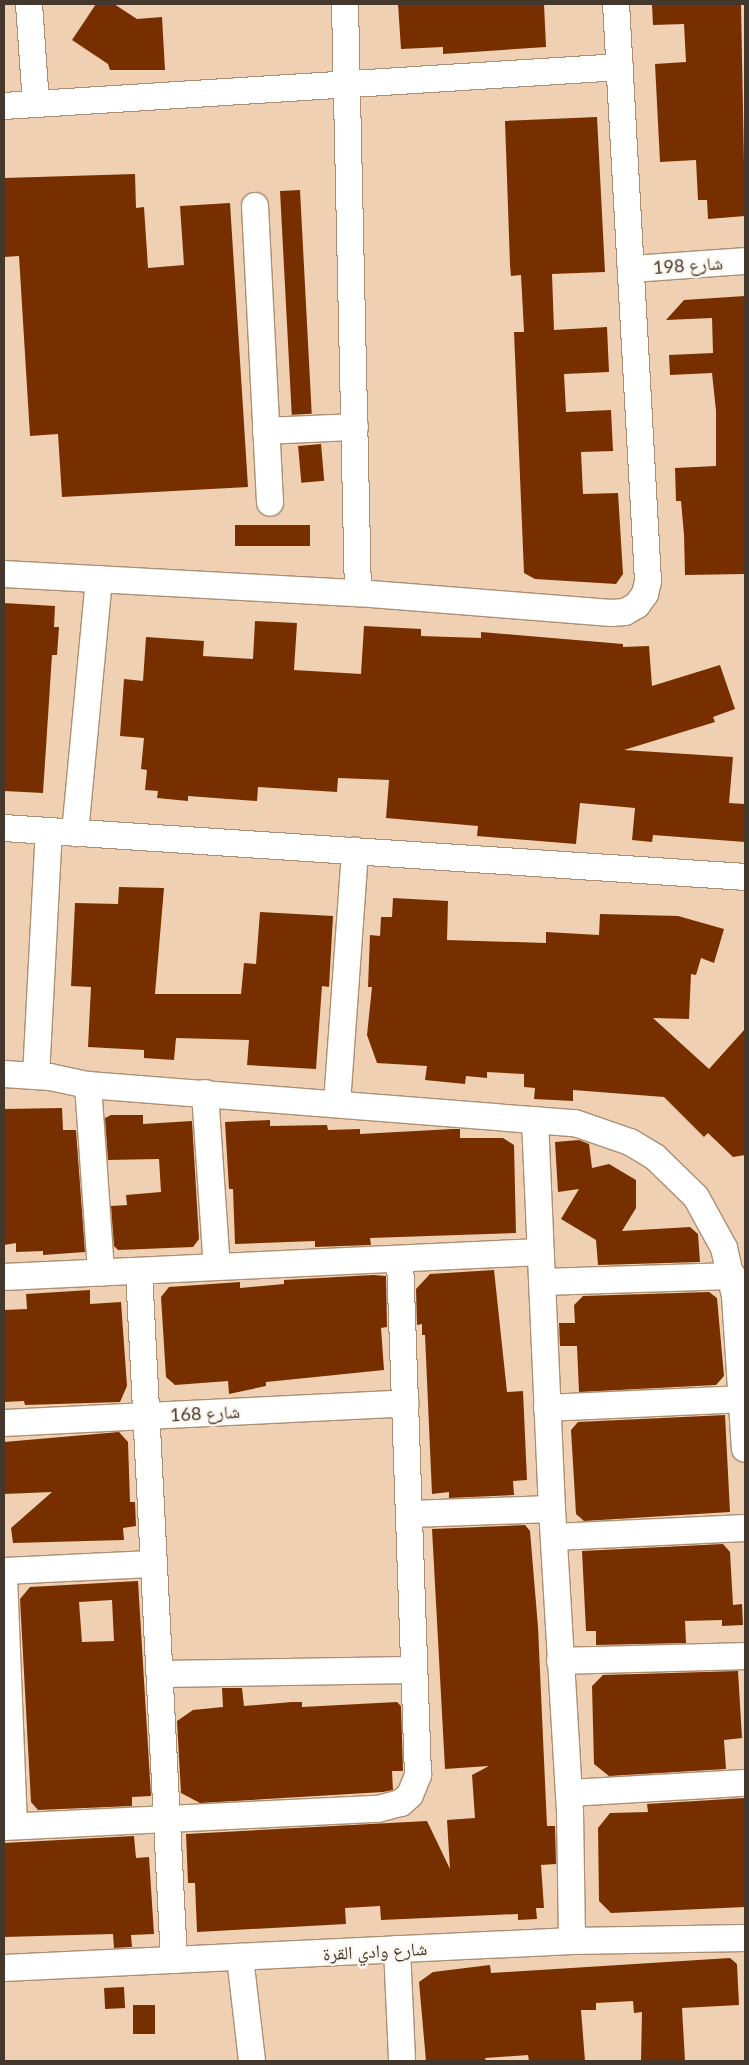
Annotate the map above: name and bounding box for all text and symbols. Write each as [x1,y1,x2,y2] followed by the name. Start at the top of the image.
[652,252,724,278] street label: شارع 198
[169,1400,241,1426] street label: شارع 168
[322,1937,428,1965] street label: شارع وادي القرة

